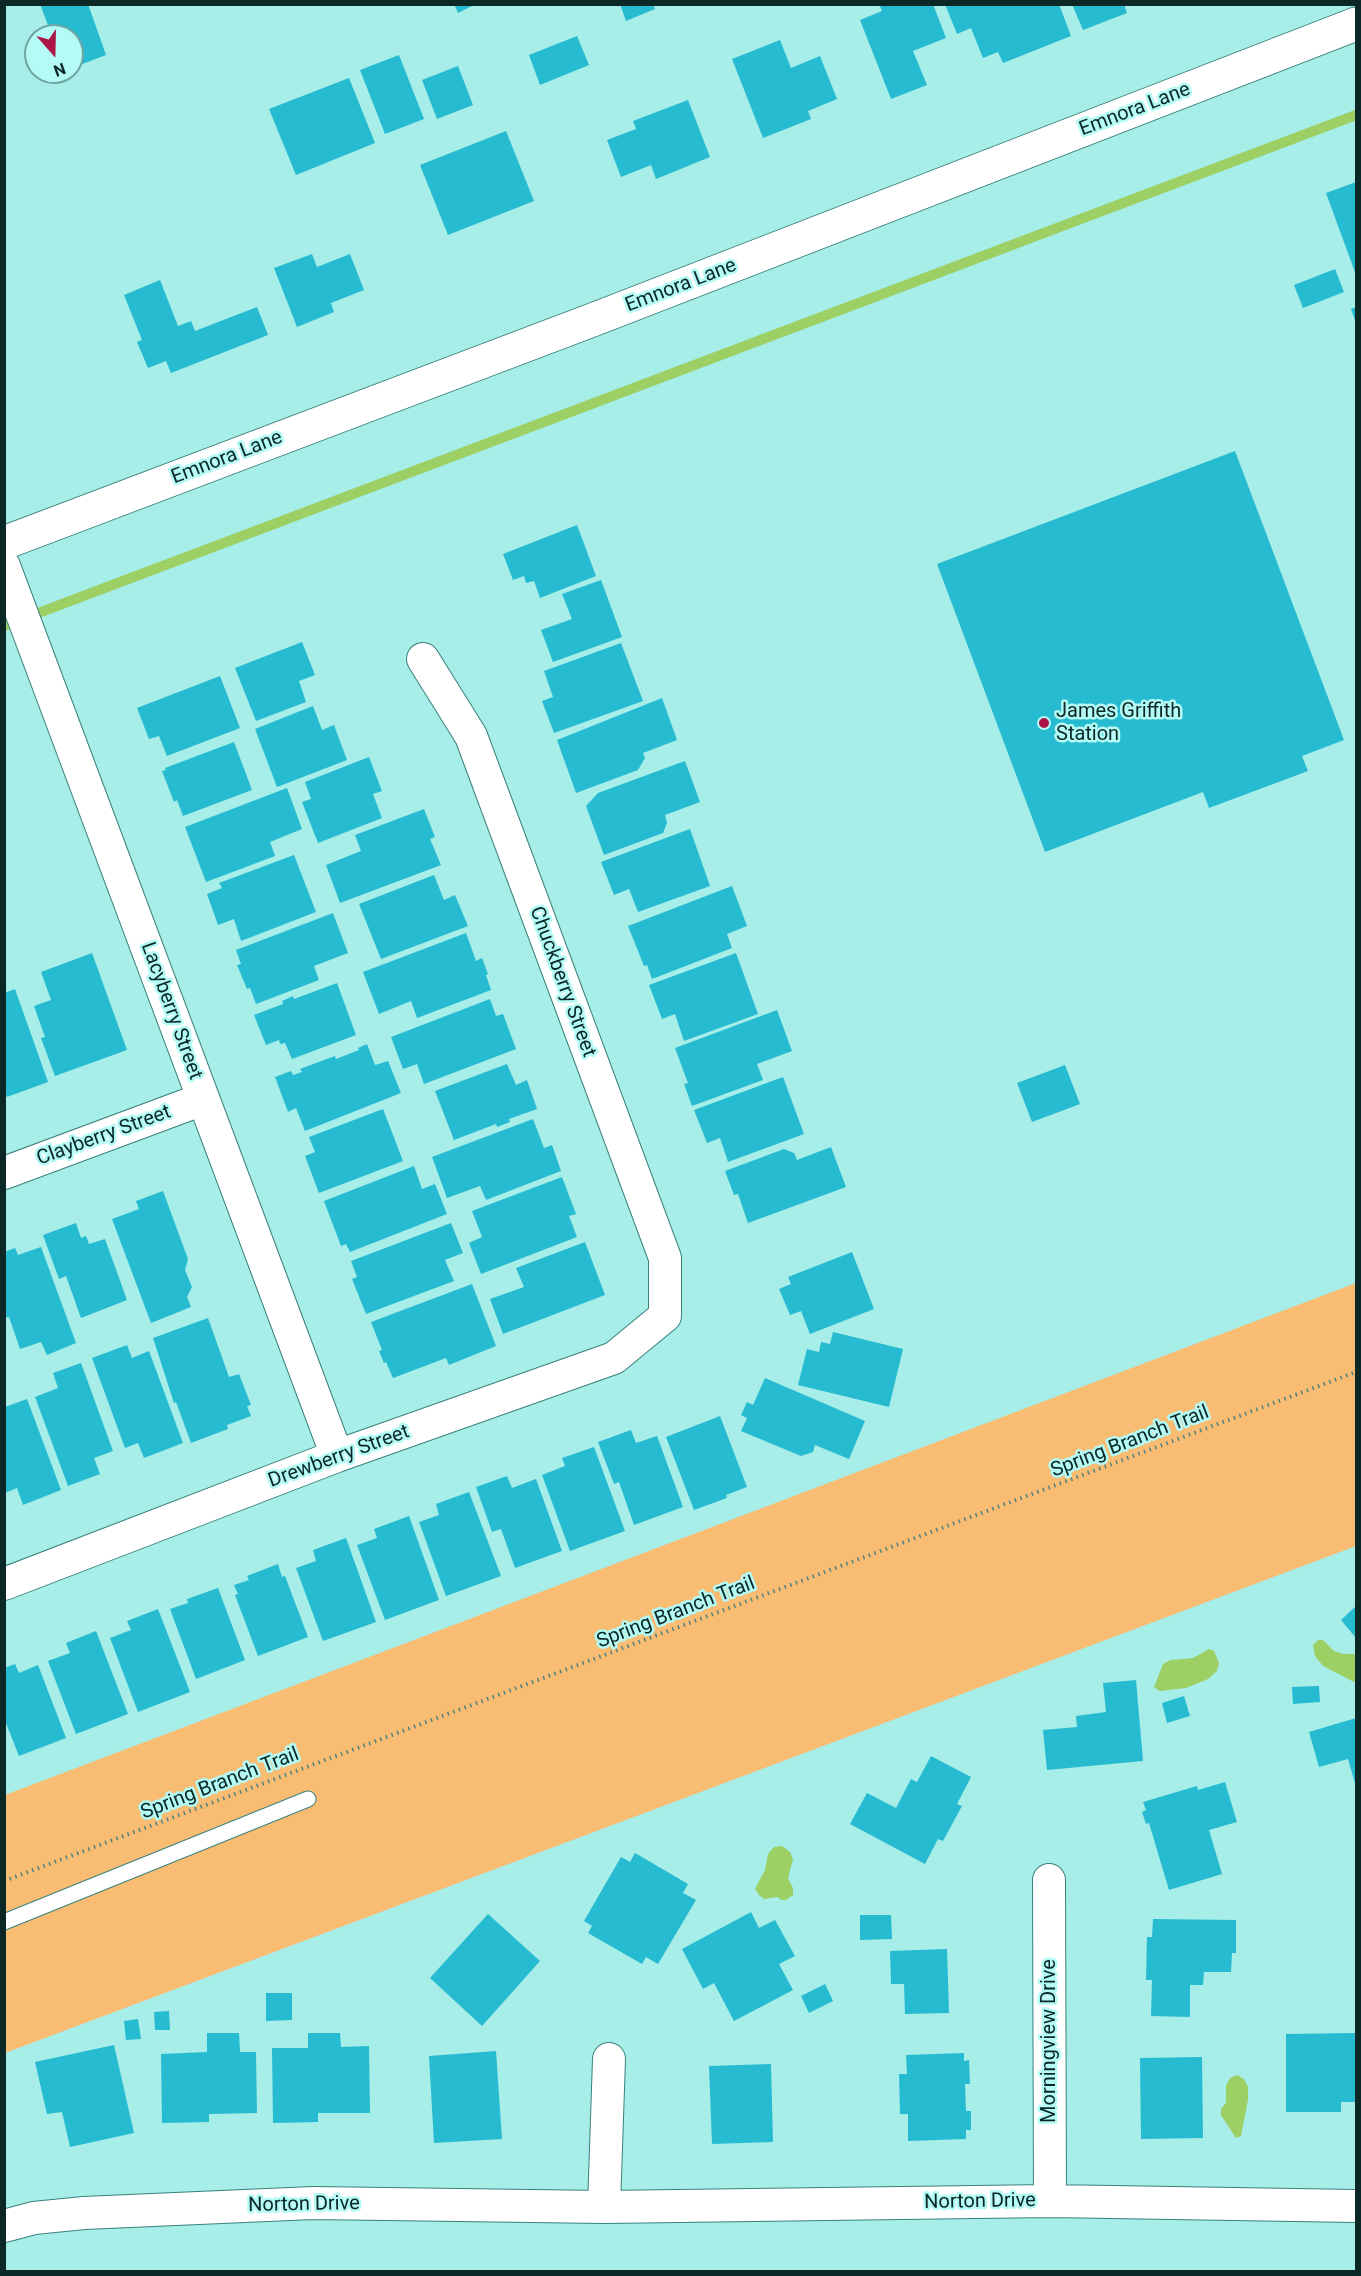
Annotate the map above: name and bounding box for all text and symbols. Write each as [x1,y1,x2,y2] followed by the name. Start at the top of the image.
[24,24,84,84] north arrow
[51,59,68,80] text: N
[1076,78,1194,142] street label: Emnora Lane
[622,254,740,318] street label: Emnora Lane
[168,426,286,490] street label: Emnora Lane
[1056,700,1181,747] place label: James Griffith Station
[1037,716,1051,730] marker: James Griffith Station
[524,903,600,1061] street label: Chuckberry Street
[135,939,207,1083] street label: Lacyberry Street
[34,1101,174,1171] street label: Clayberry Street
[1048,1401,1212,1483] street label: Spring Branch Trail
[265,1420,413,1494] street label: Drewberry Street
[594,1572,758,1654] street label: Spring Branch Trail
[138,1743,302,1825] street label: Spring Branch Trail
[1038,1959,1062,2123] street label: Morningview Drive
[924,2189,1036,2215] street label: Norton Drive
[248,2192,360,2218] street label: Norton Drive

